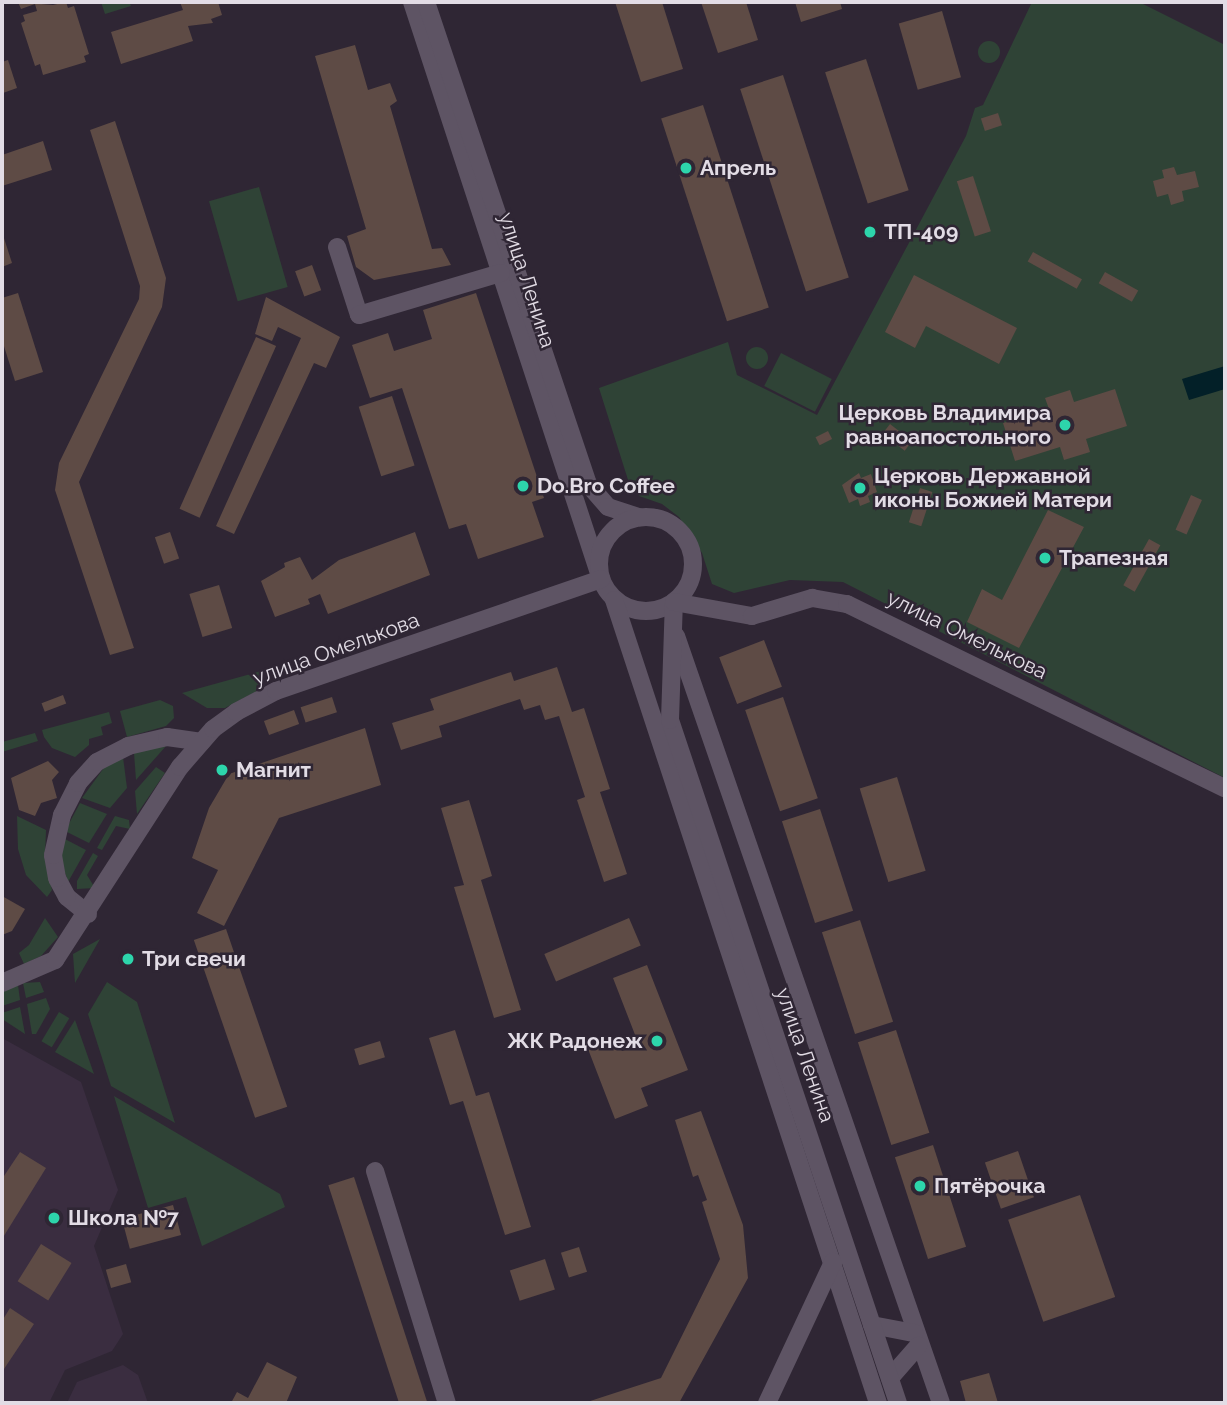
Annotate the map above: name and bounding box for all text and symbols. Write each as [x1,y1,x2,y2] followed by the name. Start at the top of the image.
[700,155,776,181] place label: Апрель
[678,160,694,176] marker: Апрель
[493,209,561,351] street label: улица Ленина
[884,219,958,245] place label: ТП-409
[862,224,878,240] marker: ТП-409
[838,400,1051,450] place label: Церковь Владимира равноапостольного
[1057,417,1073,433] marker: Церковь Владимира равноапостольного
[874,463,1112,513] place label: Церковь Державной иконы Божией Матери
[537,473,675,499] place label: Do.Bro Coffee
[515,478,531,494] marker: Do.Bro Coffee
[852,480,868,496] marker: Церковь Державной иконы Божией Матери
[1059,545,1168,571] place label: Трапезная
[1037,550,1053,566] marker: Трапезная
[883,585,1051,685] street label: улица Омелькова
[249,607,423,691] street label: улица Омелькова
[236,757,311,783] place label: Магнит
[214,762,230,778] marker: Магнит
[142,946,246,972] place label: Три свечи
[120,951,136,967] marker: Три свечи
[770,984,840,1126] street label: улица Ленина
[507,1028,643,1054] place label: ЖК Радонеж
[649,1033,665,1049] marker: ЖК Радонеж
[934,1173,1046,1199] place label: Пятёрочка
[912,1178,928,1194] marker: Пятёрочка
[68,1205,179,1231] place label: Школа №7
[46,1210,62,1226] marker: Школа №7

